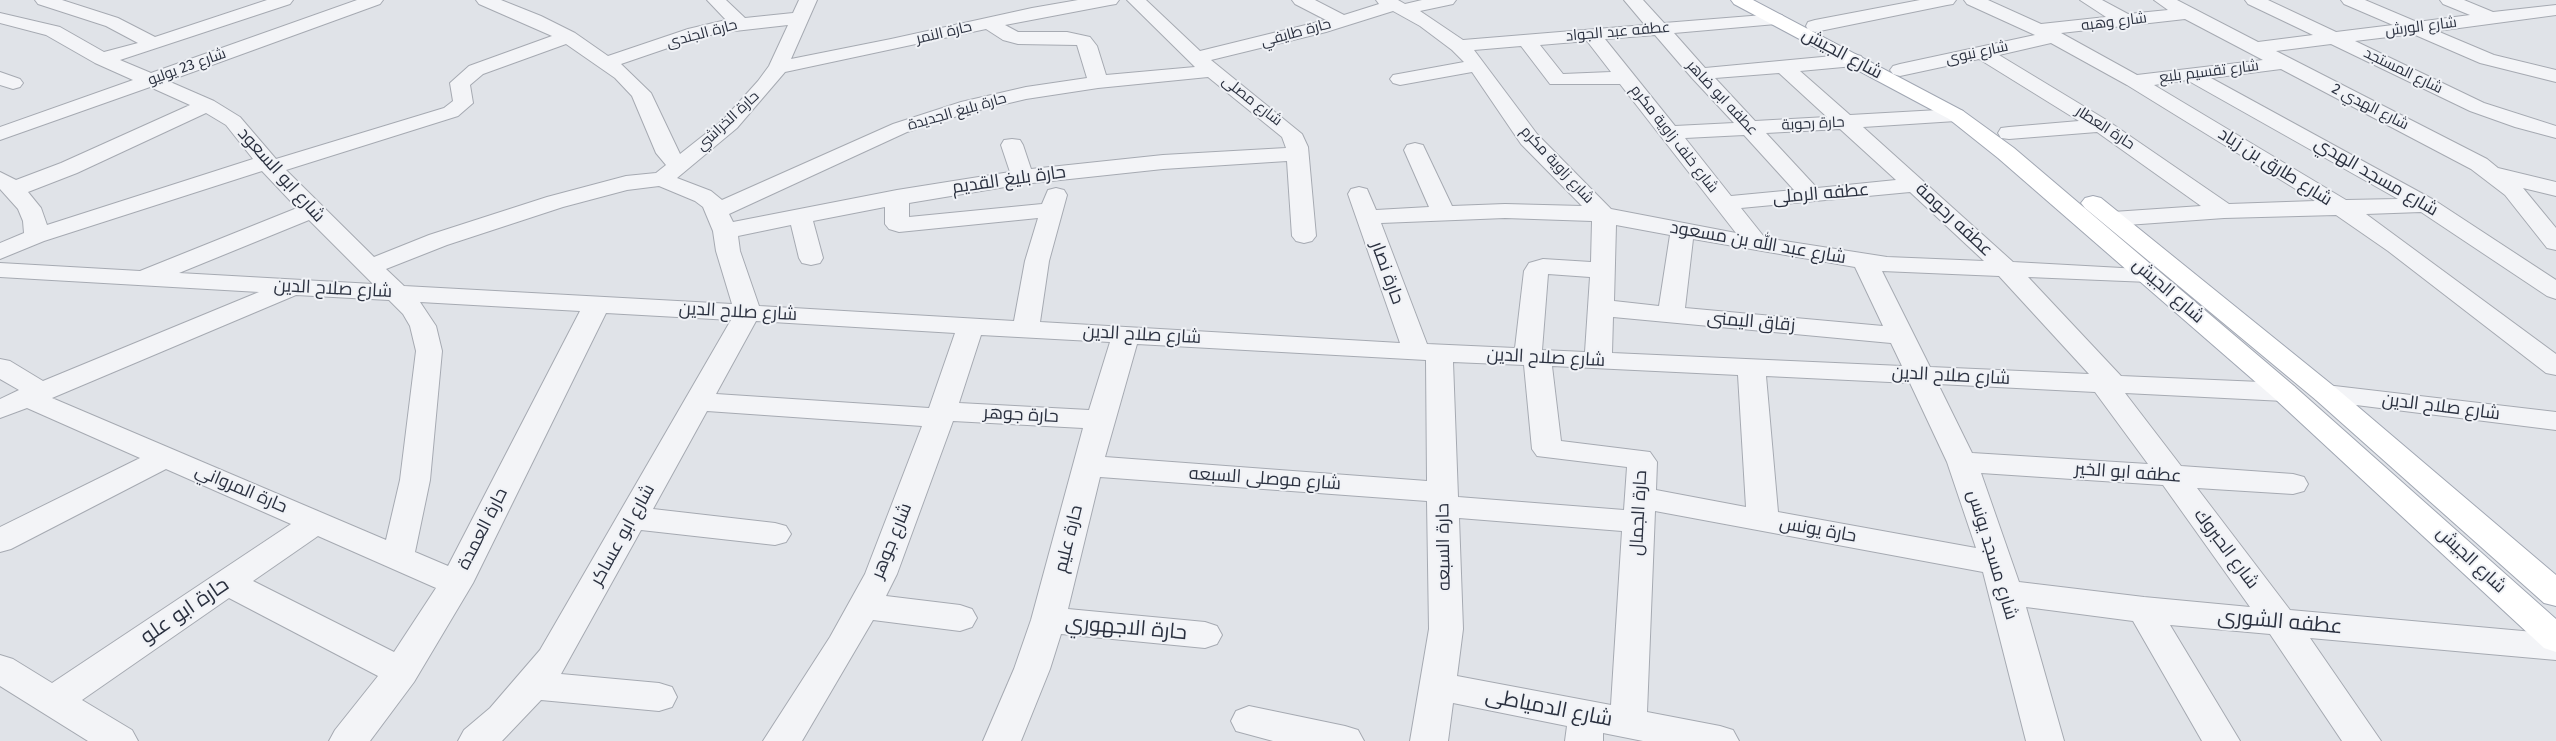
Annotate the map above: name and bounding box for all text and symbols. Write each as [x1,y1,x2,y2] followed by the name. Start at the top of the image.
[2080,9,2148,35] street label: شارع وهبه
[2384,14,2458,40] street label: شارع الورش
[1259,15,1333,51] street label: حارة طايفي
[665,16,739,52] street label: حارة الجندى
[914,18,974,48] street label: حارة النمر
[1565,18,1671,46] street label: عطفه عبد الجواد
[1798,24,1886,84] street label: شارع الجيش
[1944,38,2010,68] street label: شارع نبوى
[2361,44,2445,98] street label: شارع المستجد
[146,45,228,89] street label: شارع 23 يوليو
[1683,57,1761,139] street label: عطفه ابو ضاهر
[2158,57,2260,87] street label: شارع تقسيم بلبع
[1218,72,1286,130] street label: شارع مصلى
[2329,80,2411,134] street label: شارع الهدي 2
[1626,81,1722,197] street label: شارع خلف زاوية مكرم
[693,87,763,155] street label: حارة الخراشي
[906,89,1008,135] street label: حارة بليغ الجديدة
[2072,102,2138,154] street label: حارة العطار
[1781,113,1845,135] street label: حارة رحوبة
[233,123,329,227] street label: شارع ابو السعود
[1517,123,1597,207] street label: شارع زاوية مكرم
[2214,123,2336,211] street label: شارع طارق بن زياد
[2310,133,2442,221] street label: شارع مسجد الهدي
[951,161,1067,199] street label: حارة بليغ القديم
[1772,179,1870,209] street label: عطفه الرملى
[1911,179,1997,261] street label: عطفه رحومة
[1668,217,1848,269] street label: شارع عبد الله بن مسعود
[1366,239,1408,307] street label: حارة نصار
[2128,254,2208,328] street label: شارع الجيش
[273,275,393,303] street label: شارع صلاح الدين
[678,298,798,326] street label: شارع صلاح الدين
[1706,307,1796,337] street label: زقاق اليمنى
[1082,321,1202,349] street label: شارع صلاح الدين
[1486,344,1606,372] street label: شارع صلاح الدين
[1891,362,2011,390] street label: شارع صلاح الدين
[2381,389,2501,425] street label: شارع صلاح الدين
[983,402,1059,428] street label: حارة جوهر
[2074,458,2182,488] street label: عطفه ابو الخير
[192,460,290,518] street label: حارة المرواني
[1188,463,1342,495] street label: شارع موصلى السبعه
[1626,470,1652,556] street label: حارة الجمال
[586,481,660,589] street label: شارع ابو عساكر
[453,485,513,573] street label: حارة العمدة
[1962,488,2022,622] street label: شارع مسجد يونس
[867,500,917,582] street label: شارع جوهر
[1050,503,1088,575] street label: حارة عليم
[1432,503,1456,591] street label: حارة السبعه
[2189,505,2263,593] street label: شارع الحبروك
[1778,513,1858,547] street label: حارة يونس
[2431,522,2511,598] street label: شارع الجيش
[136,572,234,650] street label: حارة ابو علو
[2217,604,2343,640] street label: عطفه الشورى
[1064,610,1188,646] street label: حارة الاجهوري
[1483,683,1615,733] street label: شارع الدمياطى

